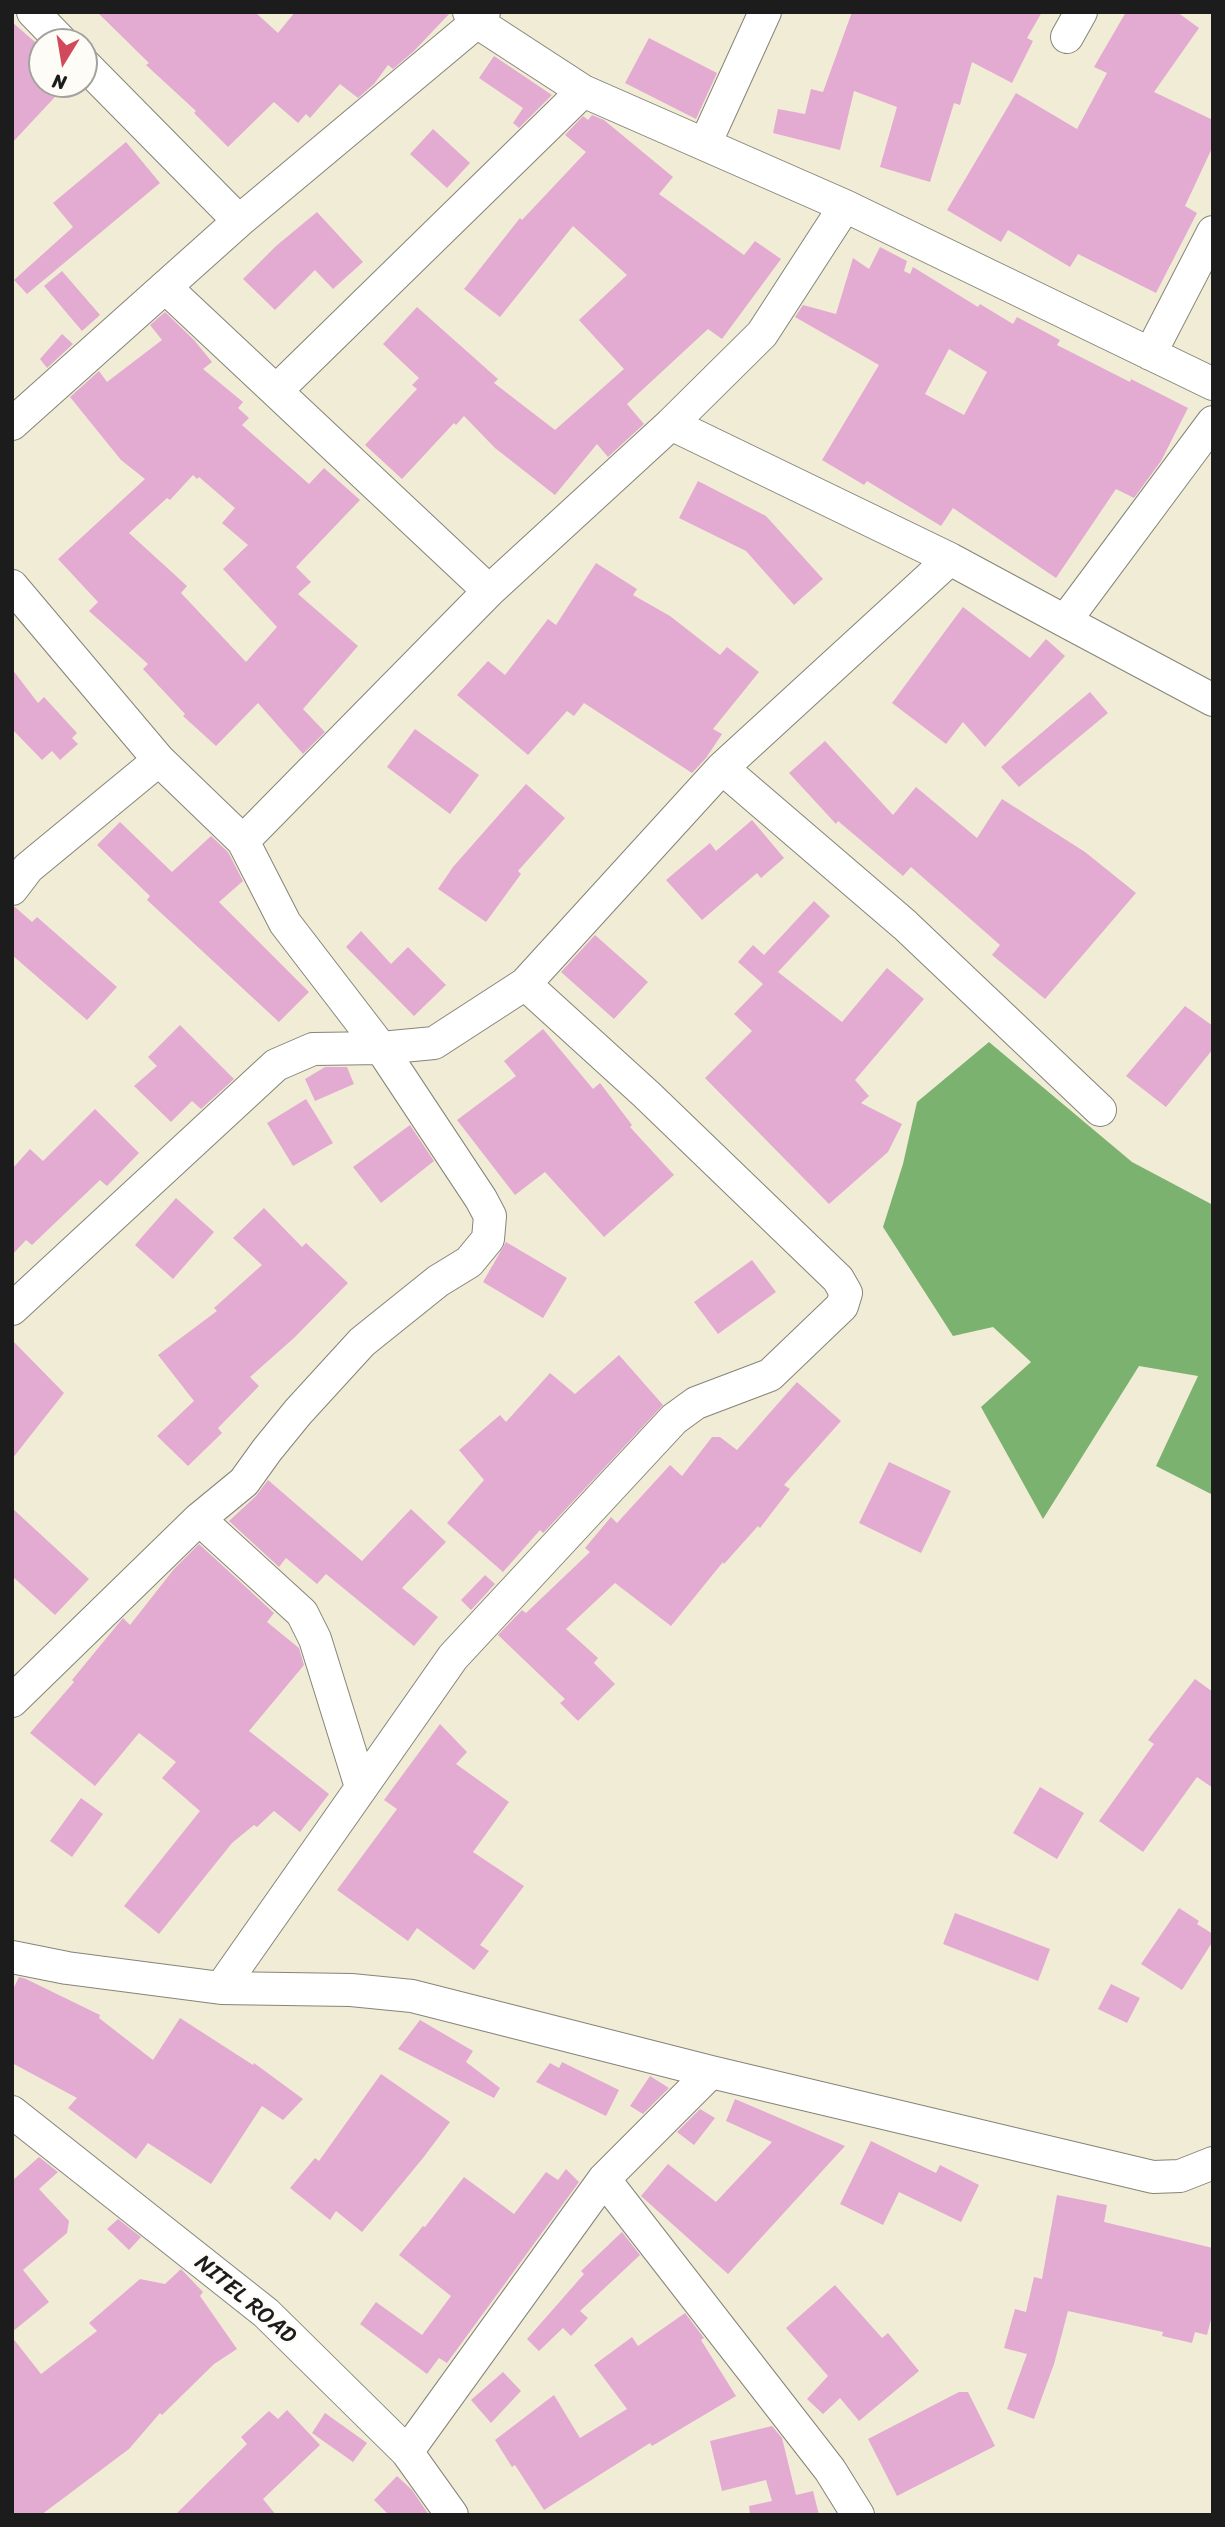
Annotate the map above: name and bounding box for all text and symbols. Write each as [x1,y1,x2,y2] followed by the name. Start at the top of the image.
[28,28,98,98] north arrow
[50,65,69,100] text: N
[189,2250,301,2350] street label: NITEL ROAD

